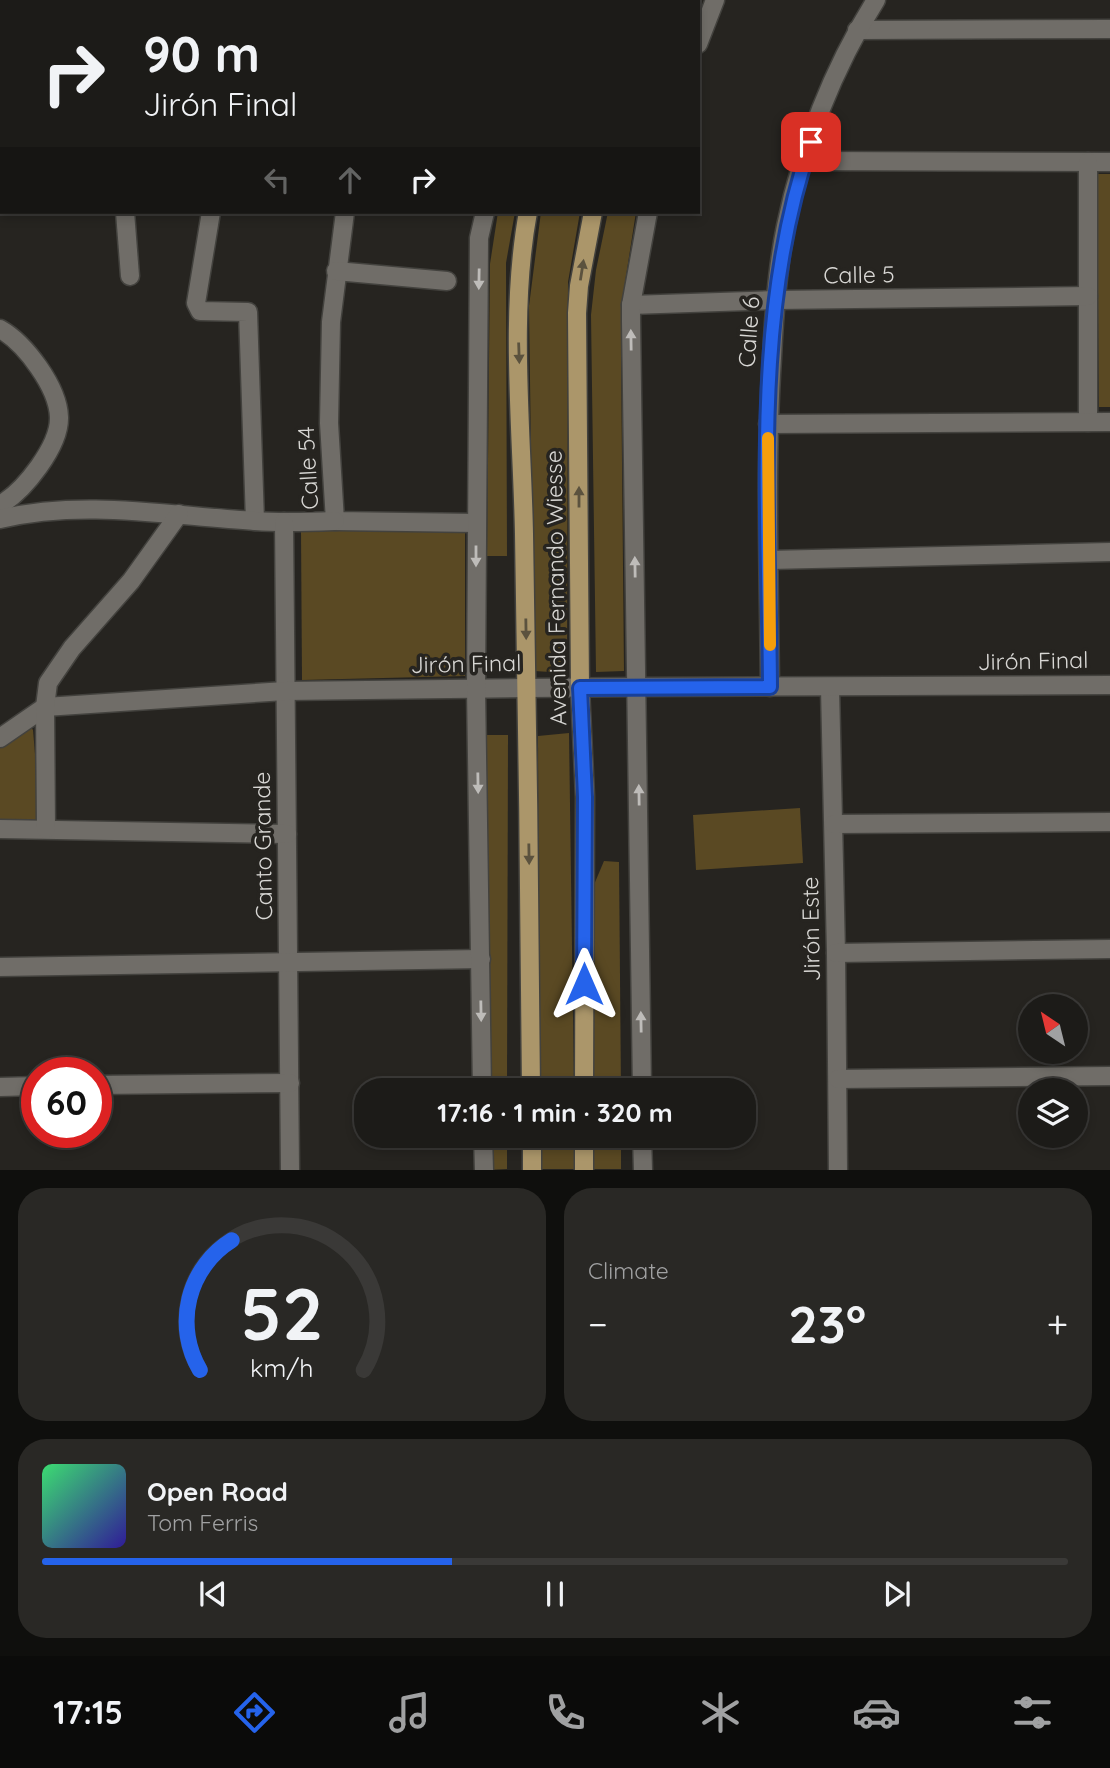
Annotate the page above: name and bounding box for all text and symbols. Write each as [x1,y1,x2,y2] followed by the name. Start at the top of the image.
[143,23,260,84] text: 90 m
[28,28,119,119] icon: right
[143,84,297,124] text: Jirón Final
[781,112,841,172] pin
[792,123,830,161] icon: arrive
[258,161,296,199] icon: left
[331,161,369,199] icon: ahead
[404,161,442,199] icon: right
[577,259,588,281] one-way arrow
[823,259,895,290] street label: Calle 5
[473,269,485,291] one-way arrow
[732,296,765,368] street label: Calle 6
[625,328,637,350] one-way arrow
[514,342,525,364] one-way arrow
[291,426,324,510] street label: Calle 54
[539,450,572,726] street label: Avenida Fernando Wiesse
[573,486,585,508] one-way arrow
[470,545,482,567] one-way arrow
[630,556,641,578] one-way arrow
[520,618,532,640] one-way arrow
[977,645,1089,676] street label: Jirón Final
[410,648,522,679] street label: Jirón Final
[247,771,278,921] street label: Canto Grande
[472,773,483,795] one-way arrow
[633,783,645,805] one-way arrow
[523,843,534,865] one-way arrow
[795,876,826,982] street label: Jirón Este
[547,947,621,1021] position arrow
[1018,994,1088,1064] north arrow
[1018,994,1088,1148] map controls
[476,1000,487,1022] one-way arrow
[635,1011,647,1033] one-way arrow
[21,1057,112,1148] speed limit sign: 60
[1018,1078,1088,1148] button: layers
[437,1096,673,1129] text: 17:16 · 1 min · 320 m
[588,1256,669,1285] text: Climate
[240,1268,324,1359] text: 52
[788,1291,866,1356] text: 23°
[588,1300,608,1348] text: −
[1047,1300,1068,1348] text: +
[250,1352,314,1383] text: km/h
[147,1475,288,1508] text: Open Road
[147,1508,258,1537] text: Tom Ferris
[194,1575,232,1613] icon: previous
[536,1575,574,1613] icon: pause
[878,1575,916,1613] icon: next
[230,1688,279,1737] icon: directions
[385,1688,434,1737] icon: music
[541,1688,590,1737] icon: phone
[696,1688,745,1737] icon: climate
[852,1688,901,1737] icon: car
[1008,1688,1057,1737] icon: filters
[53,1692,123,1732] text: 17:15

